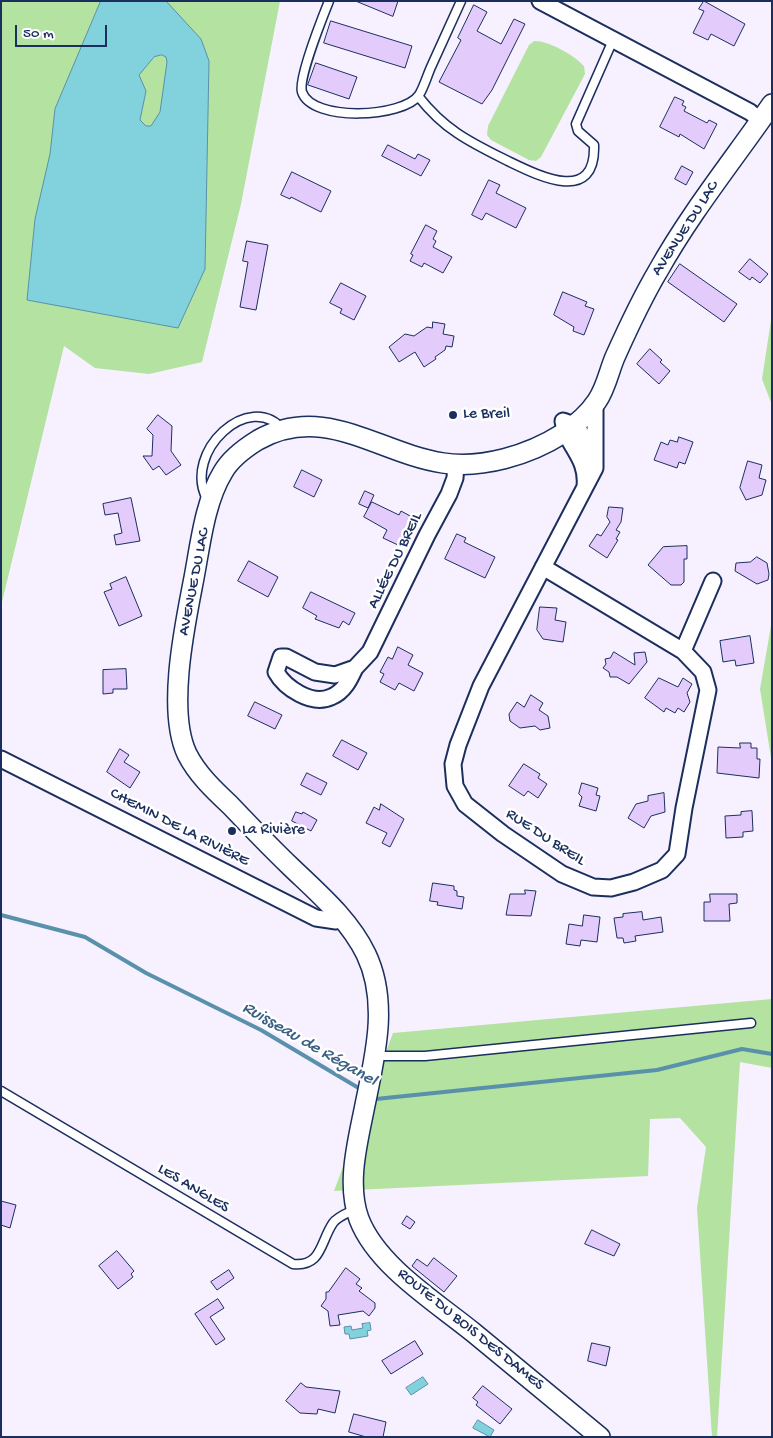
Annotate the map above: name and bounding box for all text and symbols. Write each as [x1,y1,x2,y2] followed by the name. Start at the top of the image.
[18,15,110,47] scale bar
[23,25,54,43] text: 50 m
[648,178,724,280] street label: AVENUE DU LAC
[463,405,510,425] place label: Le Breil
[447,409,459,421] marker: Le Breil
[364,510,428,612] street label: ALLÉE DU BREIL
[175,527,215,637] street label: AVENUE DU LAC
[106,785,252,871] street label: CHEMIN DE LA RIVIÈRE
[502,805,588,871] street label: RUE DU BREIL
[242,821,305,841] place label: La Rivière
[226,825,238,837] marker: La Rivière
[238,998,380,1092] water label: Ruisseau de Réganel
[154,1160,232,1218] street label: LES ANGLES
[393,1265,547,1395] street label: ROUTE DU BOIS DES DAMES

